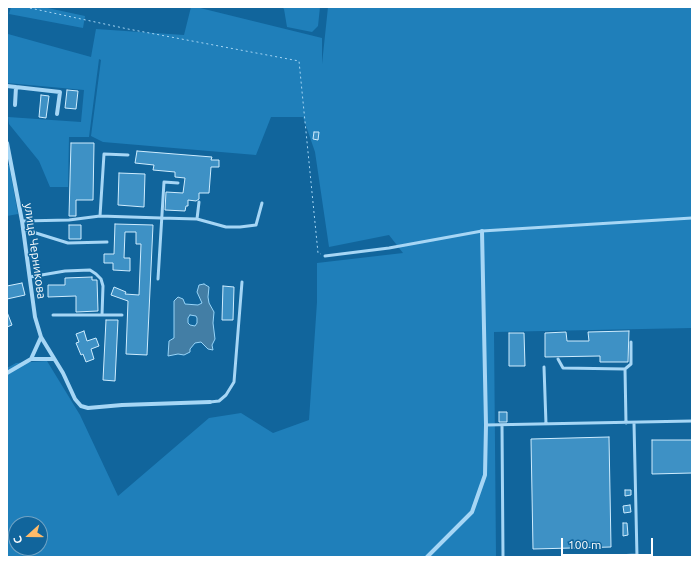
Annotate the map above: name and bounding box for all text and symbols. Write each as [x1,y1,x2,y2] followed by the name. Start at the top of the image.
[21,202,49,300] street label: улица Черникова
[8,516,48,556] north arrow
[563,530,655,556] scale bar
[11,535,25,545] text: С
[568,538,601,551] text: 100 m

